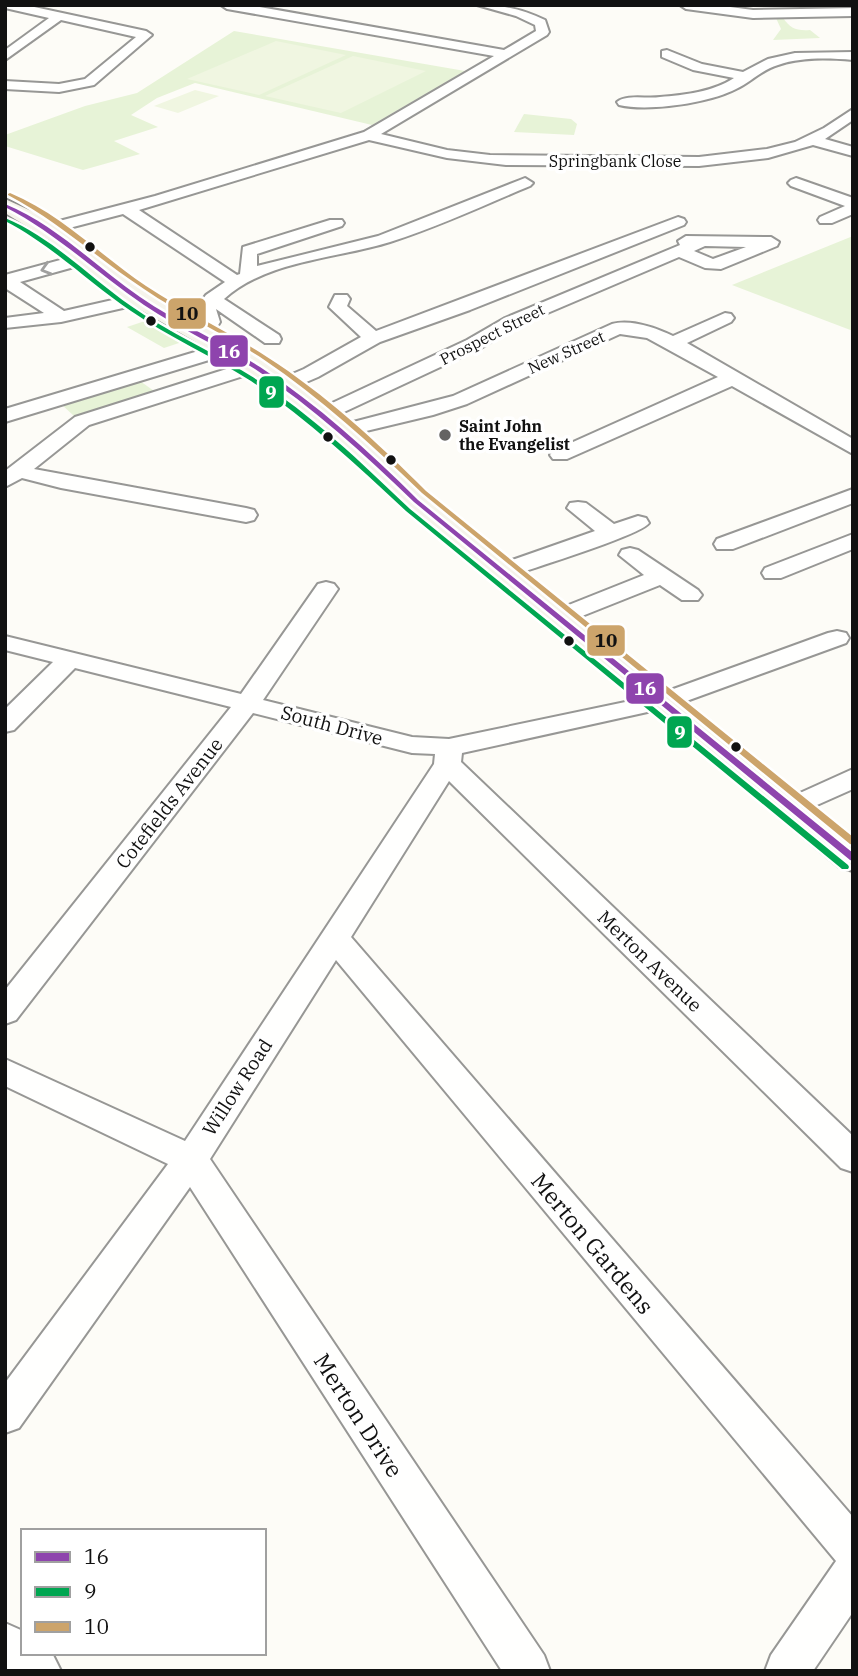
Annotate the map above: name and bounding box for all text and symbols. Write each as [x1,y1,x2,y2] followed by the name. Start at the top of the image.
[549,151,681,171] street label: Springbank Close
[83,240,97,254] unlabelled marker
[41,261,53,275] one-way arrow
[167,297,207,330] line badge: 10
[436,299,548,369] street label: Prospect Street
[176,301,198,325] text: 10
[144,314,158,328] unlabelled marker
[524,326,608,378] street label: New Street
[209,334,249,368] line badge: 16
[218,339,240,363] text: 16
[258,375,285,409] line badge: 9
[265,380,277,404] text: 9
[459,416,570,454] place label: Saint John the Evangelist
[437,427,453,443] marker: Saint John the Evangelist
[321,430,335,444] unlabelled marker
[384,453,398,467] unlabelled marker
[586,624,626,657] line badge: 10
[595,628,617,652] text: 10
[562,634,576,648] unlabelled marker
[625,672,665,705] line badge: 16
[634,676,656,700] text: 16
[278,700,386,750] street label: South Drive
[666,715,693,749] line badge: 9
[674,720,686,744] text: 9
[110,733,228,873] street label: Cotefields Avenue
[729,740,743,754] unlabelled marker
[593,905,707,1017] street label: Merton Avenue
[197,1034,277,1140] street label: Willow Road
[525,1166,661,1320] street label: Merton Gardens
[308,1347,410,1483] street label: Merton Drive
[21,1529,266,1655] legend
[84,1542,109,1570] text: 16
[84,1577,97,1605] text: 9
[84,1612,109,1640] text: 10

